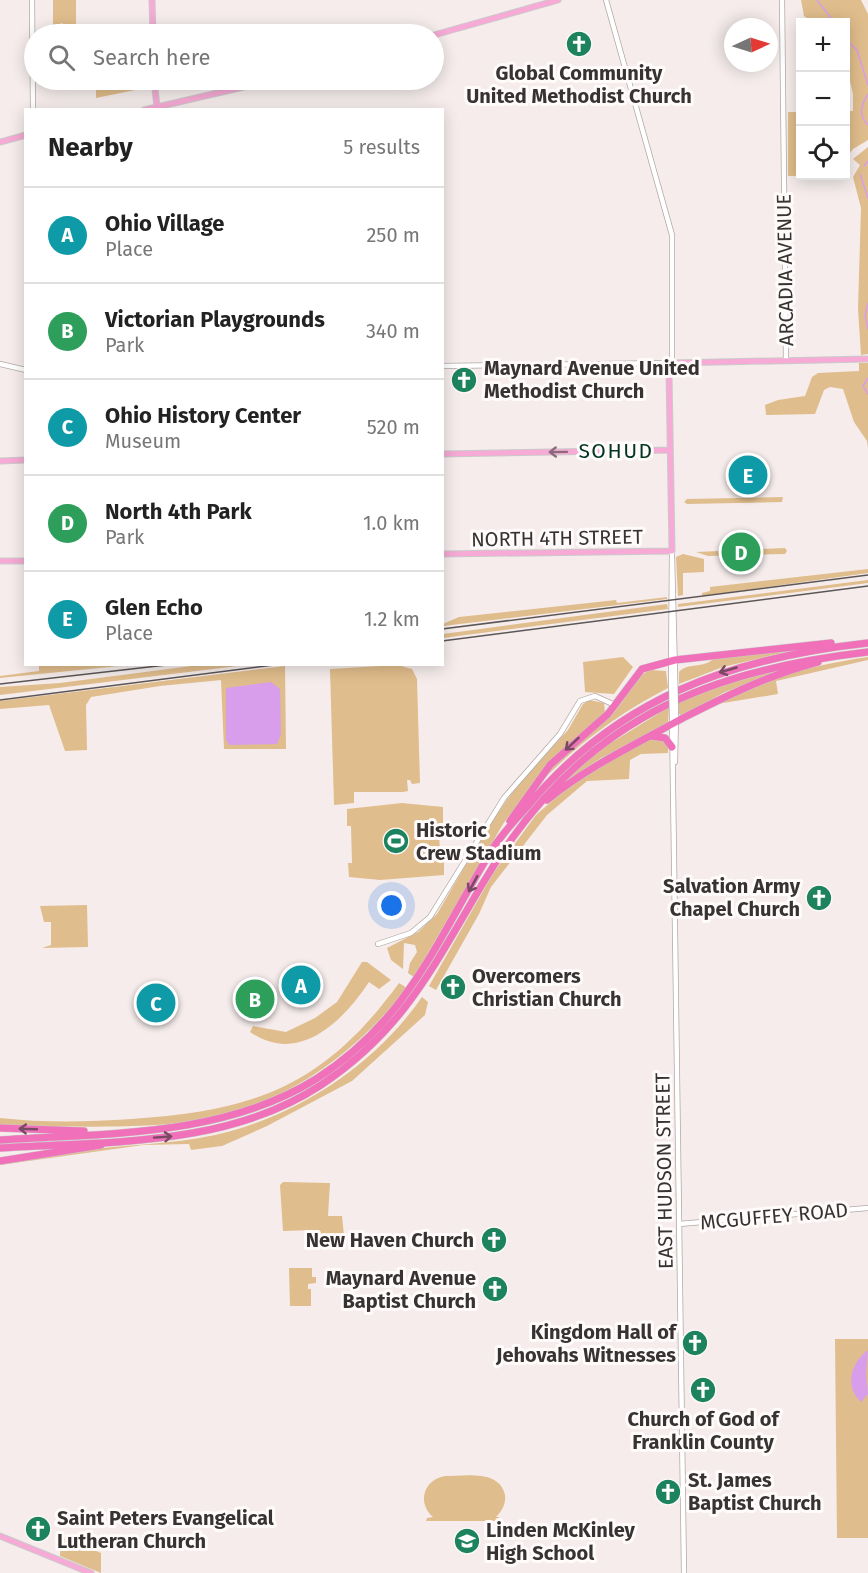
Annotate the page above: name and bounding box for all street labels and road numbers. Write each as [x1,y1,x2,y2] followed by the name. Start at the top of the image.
[772,194,798,346] street label: ARCADIA AVENUE
[471,524,644,551] street label: NORTH 4TH STREET
[650,1072,678,1269] street label: EAST HUDSON STREET
[699,1198,849,1234] street label: MCGUFFEY ROAD

